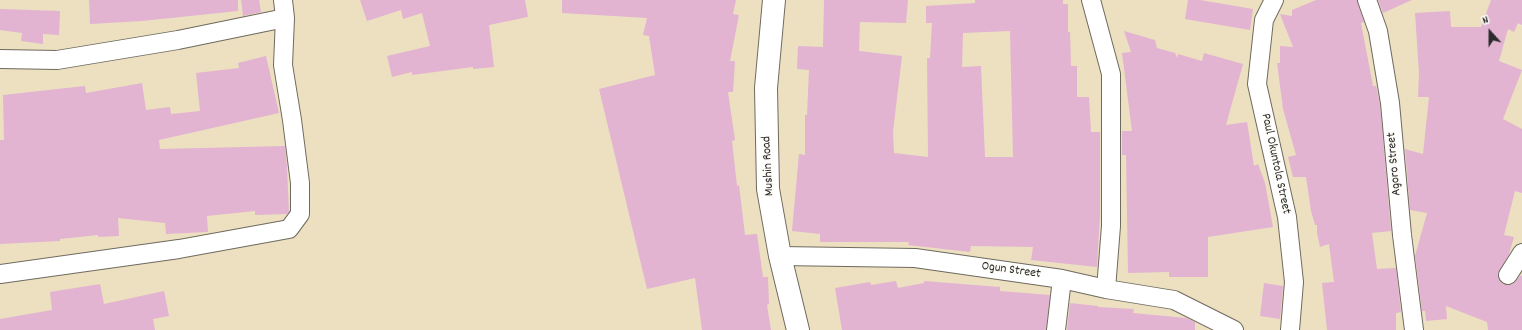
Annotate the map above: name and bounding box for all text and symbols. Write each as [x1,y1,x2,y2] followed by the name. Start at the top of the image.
[1470,12,1510,52] north arrow
[1480,12,1491,29] text: N
[1257,112,1293,216] street label: Paul Okuntola Street
[1384,132,1406,196] street label: Agoro Street
[760,135,778,197] street label: Mushin Road
[981,259,1041,283] street label: Ogun Street

